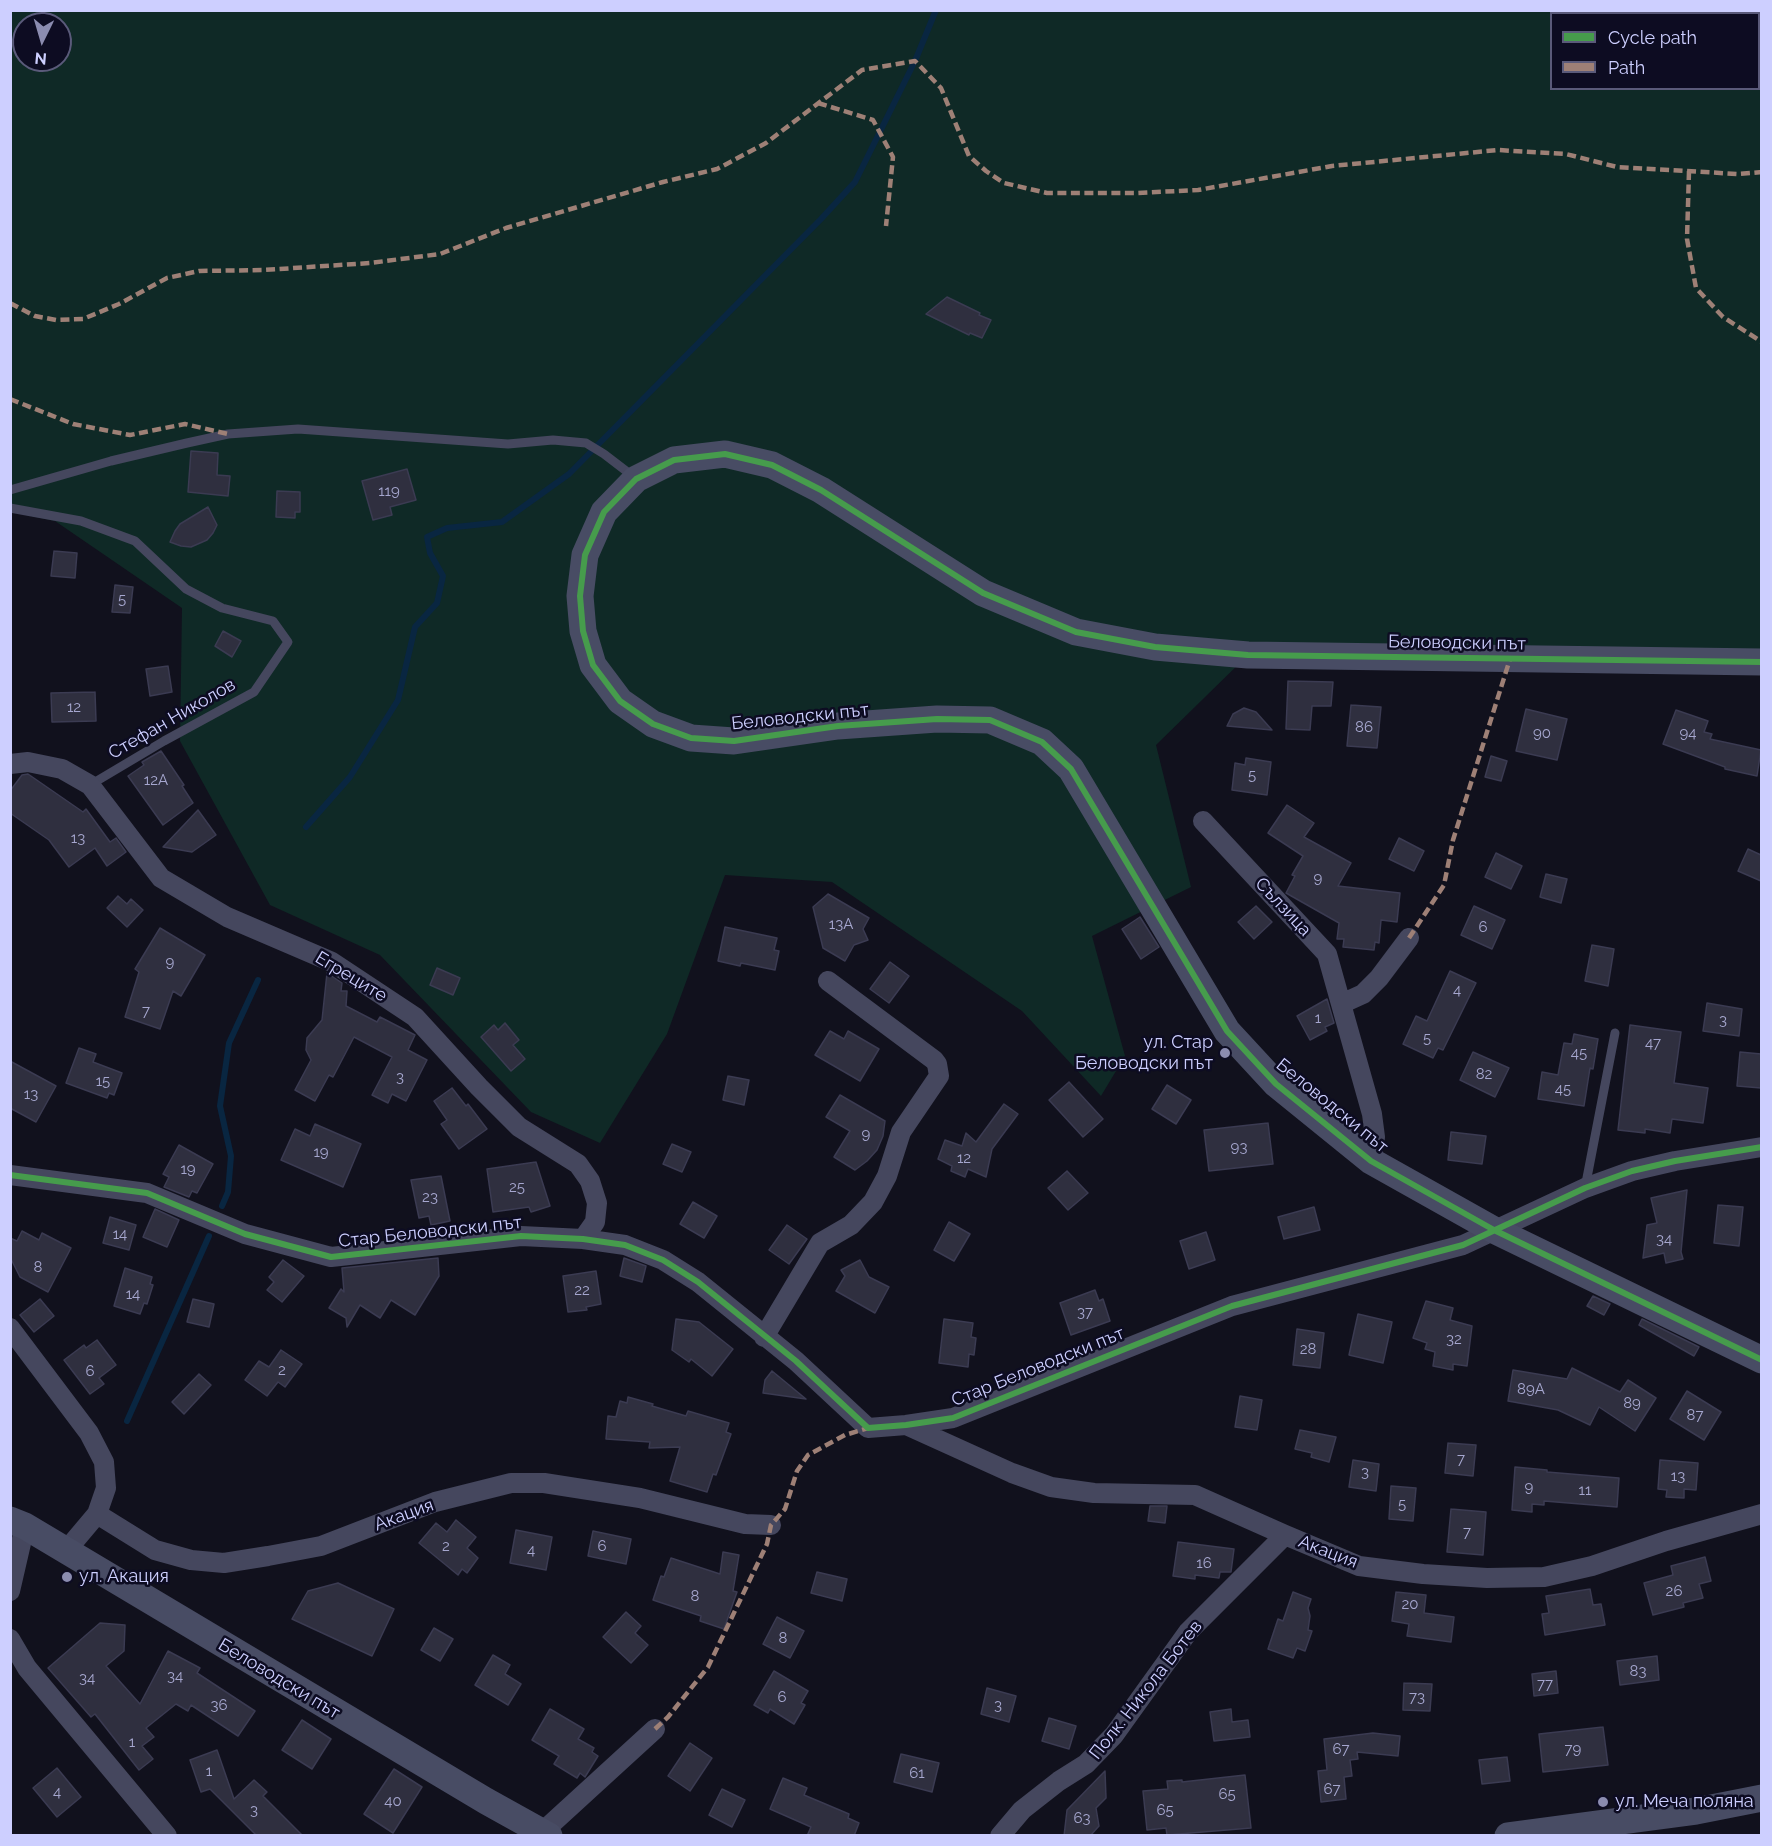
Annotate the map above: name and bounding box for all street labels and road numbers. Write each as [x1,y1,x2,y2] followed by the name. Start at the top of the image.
[1388,631,1526,655] street label: Беловодски път
[105,674,239,764] street label: Стефан Николов
[730,699,870,735] street label: Беловодски път
[1250,873,1316,941] street label: Сълзица
[311,947,391,1007] street label: Егреците
[1272,1054,1392,1158] street label: Беловодски път
[337,1212,523,1252] street label: Стар Беловодски път
[948,1322,1128,1412] street label: Стар Беловодски път
[371,1494,437,1536] street label: Акация
[1295,1531,1361,1573] street label: Акация
[1085,1616,1207,1764] street label: Полк. Никола Ботев
[214,1634,344,1724] street label: Беловодски път

